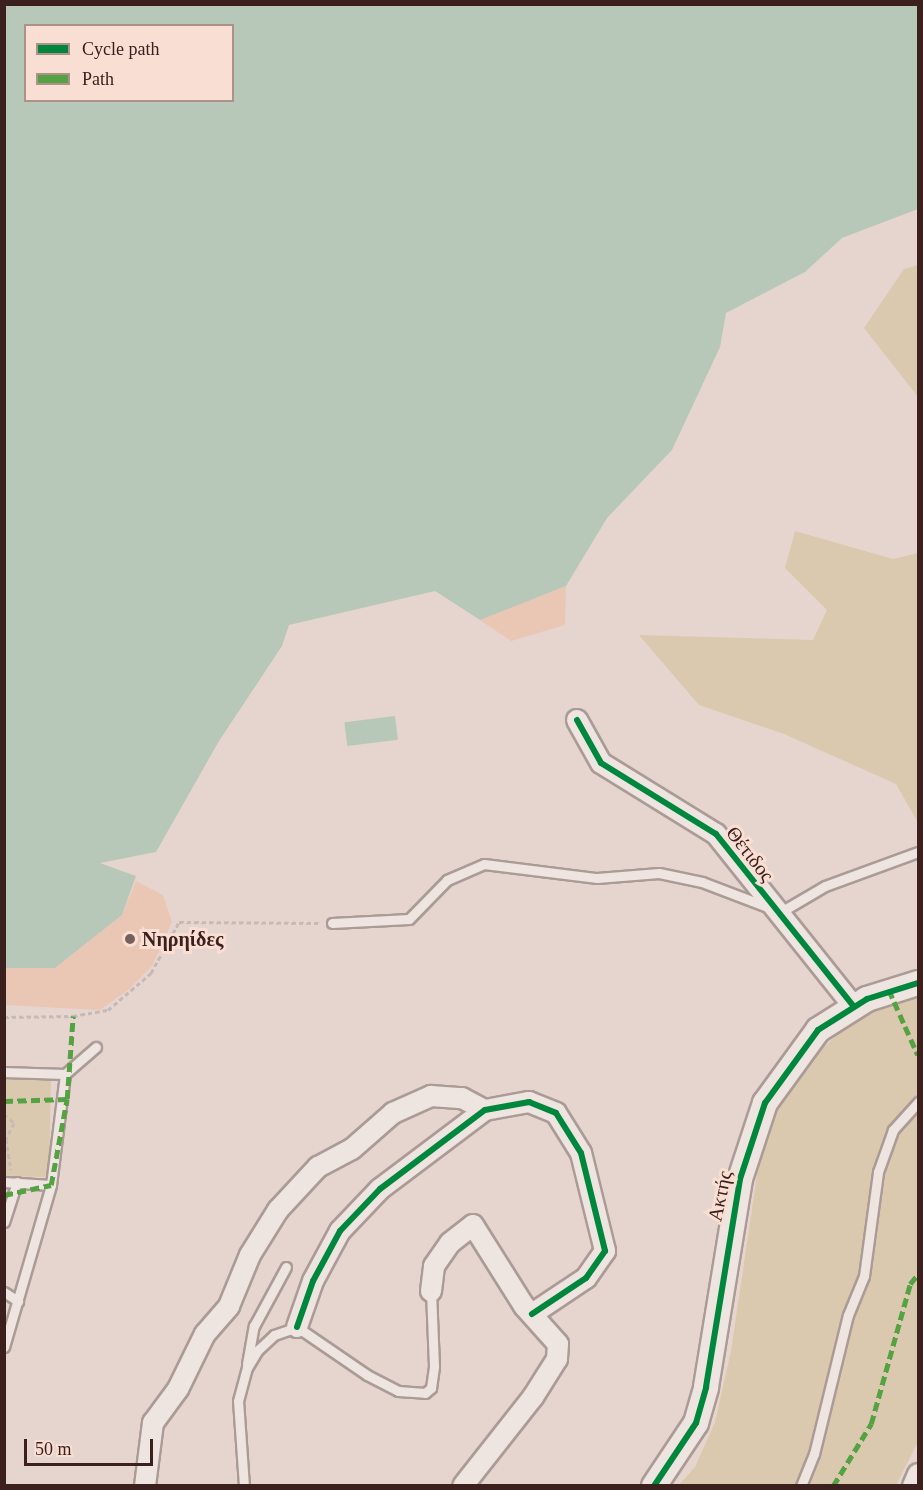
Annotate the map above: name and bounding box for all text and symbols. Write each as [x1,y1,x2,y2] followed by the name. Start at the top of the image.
[24,24,234,102] legend
[82,39,159,59] text: Cycle path
[82,69,114,89] text: Path
[721,822,779,886] street label: Θέτιδος
[142,927,223,951] place label: Νηρηίδες
[123,932,137,946] marker: Νηρηίδες
[703,1169,737,1223] street label: Ακτής
[27,1427,156,1465] scale bar
[35,1439,72,1459] text: 50 m

